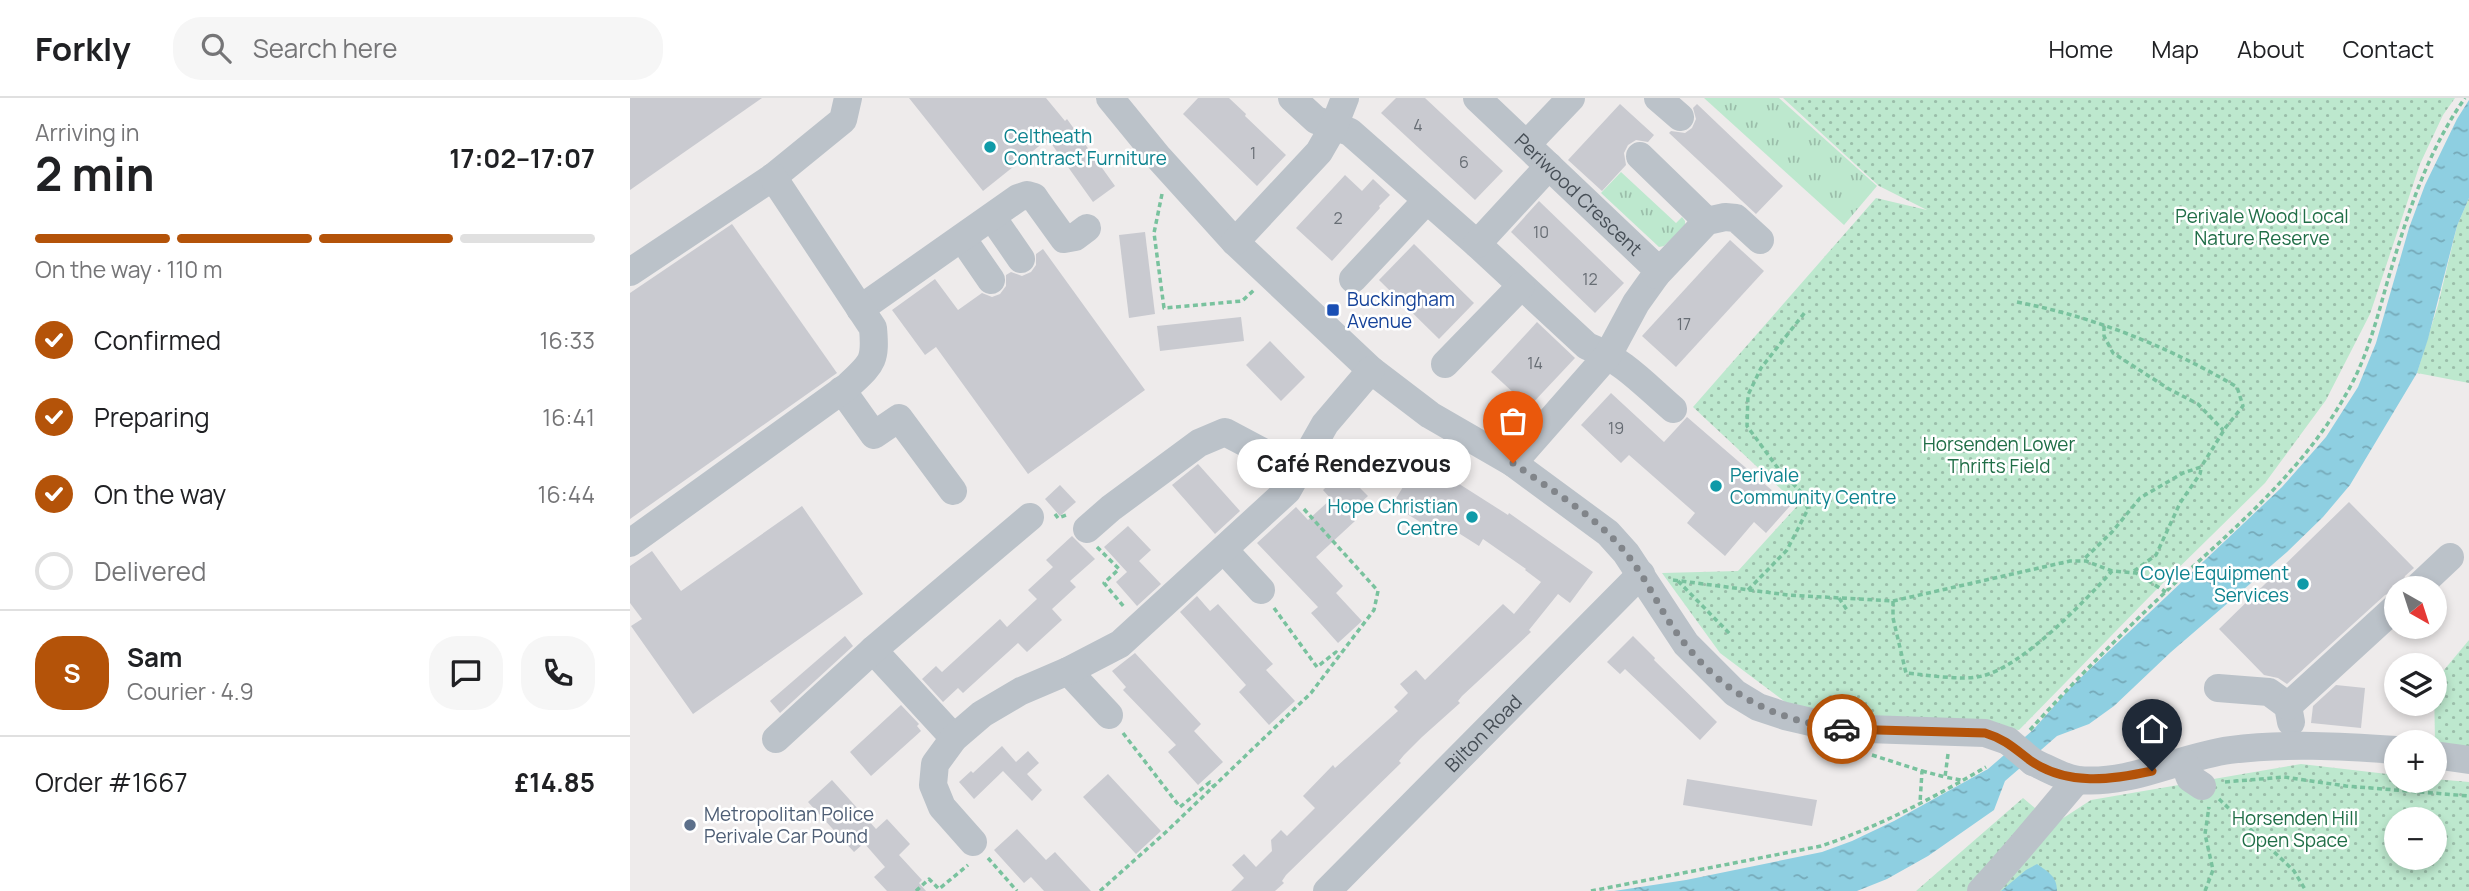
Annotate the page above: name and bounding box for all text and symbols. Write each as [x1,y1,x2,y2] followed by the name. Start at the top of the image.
[173,17,663,80] search box
[35,26,131,71] text: Forkly
[197,29,235,67] icon: search
[253,30,397,66] text: Search here
[2048,32,2113,65] text: Home
[2151,32,2199,65] text: Map
[2237,32,2305,65] text: About
[2343,32,2434,65] text: Contact
[1413,114,1423,136] house number: 4
[35,116,140,148] text: Arriving in
[1004,123,1167,171] place label: Celtheath Contract Furniture
[1509,127,1648,261] street label: Periwood Crescent
[982,139,998,155] marker: Celtheath Contract Furniture
[449,140,595,176] text: 17:02–17:07
[35,142,155,205] text: 2 min
[1250,142,1256,164] house number: 1
[1459,151,1469,173] house number: 6
[2175,203,2349,251] park label: Perivale Wood Local Nature Reserve
[1333,207,1343,229] house number: 2
[1533,221,1549,243] house number: 10
[35,253,222,285] text: On the way · 110 m
[1582,268,1598,290] house number: 12
[1347,286,1455,334] place label: Buckingham Avenue
[1325,302,1341,318] marker: Buckingham Avenue
[1677,313,1691,335] house number: 17
[35,321,73,359] icon: check
[94,322,221,358] text: Confirmed
[539,324,595,356] text: 16:33
[1527,352,1543,374] house number: 14
[1483,391,1543,463] pin
[35,398,73,436] icon: check
[94,399,210,435] text: Preparing
[542,401,595,433] text: 16:41
[1494,402,1532,440] icon: bag
[1608,417,1624,439] house number: 19
[1923,431,2075,479] park label: Horsenden Lower Thrifts Field
[1236,438,1471,488] callout: Café Rendezvous
[1257,447,1451,479] text: Café Rendezvous
[1730,462,1896,510] place label: Perivale Community Centre
[35,475,73,513] icon: check
[94,476,226,512] text: On the way
[538,478,595,510] text: 16:44
[1708,478,1724,494] marker: Perivale Community Centre
[1328,493,1458,541] place label: Hope Christian Centre
[1464,509,1480,525] marker: Hope Christian Centre
[94,553,206,589] text: Delivered
[2140,560,2289,608] place label: Coyle Equipment Services
[2295,576,2311,592] marker: Coyle Equipment Services
[2384,576,2446,639] north arrow
[2384,576,2447,870] map controls
[429,636,503,710] button: chat
[521,636,595,710] button: phone
[127,639,182,675] text: Sam
[2384,653,2447,716] button: layers
[63,655,81,691] text: S
[127,675,254,707] text: Courier · 4.9
[1439,689,1527,778] street label: Bilton Road
[1807,694,1877,764] courier
[2122,699,2182,771] pin
[1823,710,1861,748] icon: car
[2133,710,2171,748] icon: home
[2384,730,2447,793] button: +
[35,764,188,800] text: Order #1667
[514,764,595,800] text: £14.85
[704,801,874,849] place label: Metropolitan Police Perivale Car Pound
[2232,805,2358,853] park label: Horsenden Hill Open Space
[2384,807,2447,870] button: −
[682,817,698,833] marker: Metropolitan Police Perivale Car Pound

